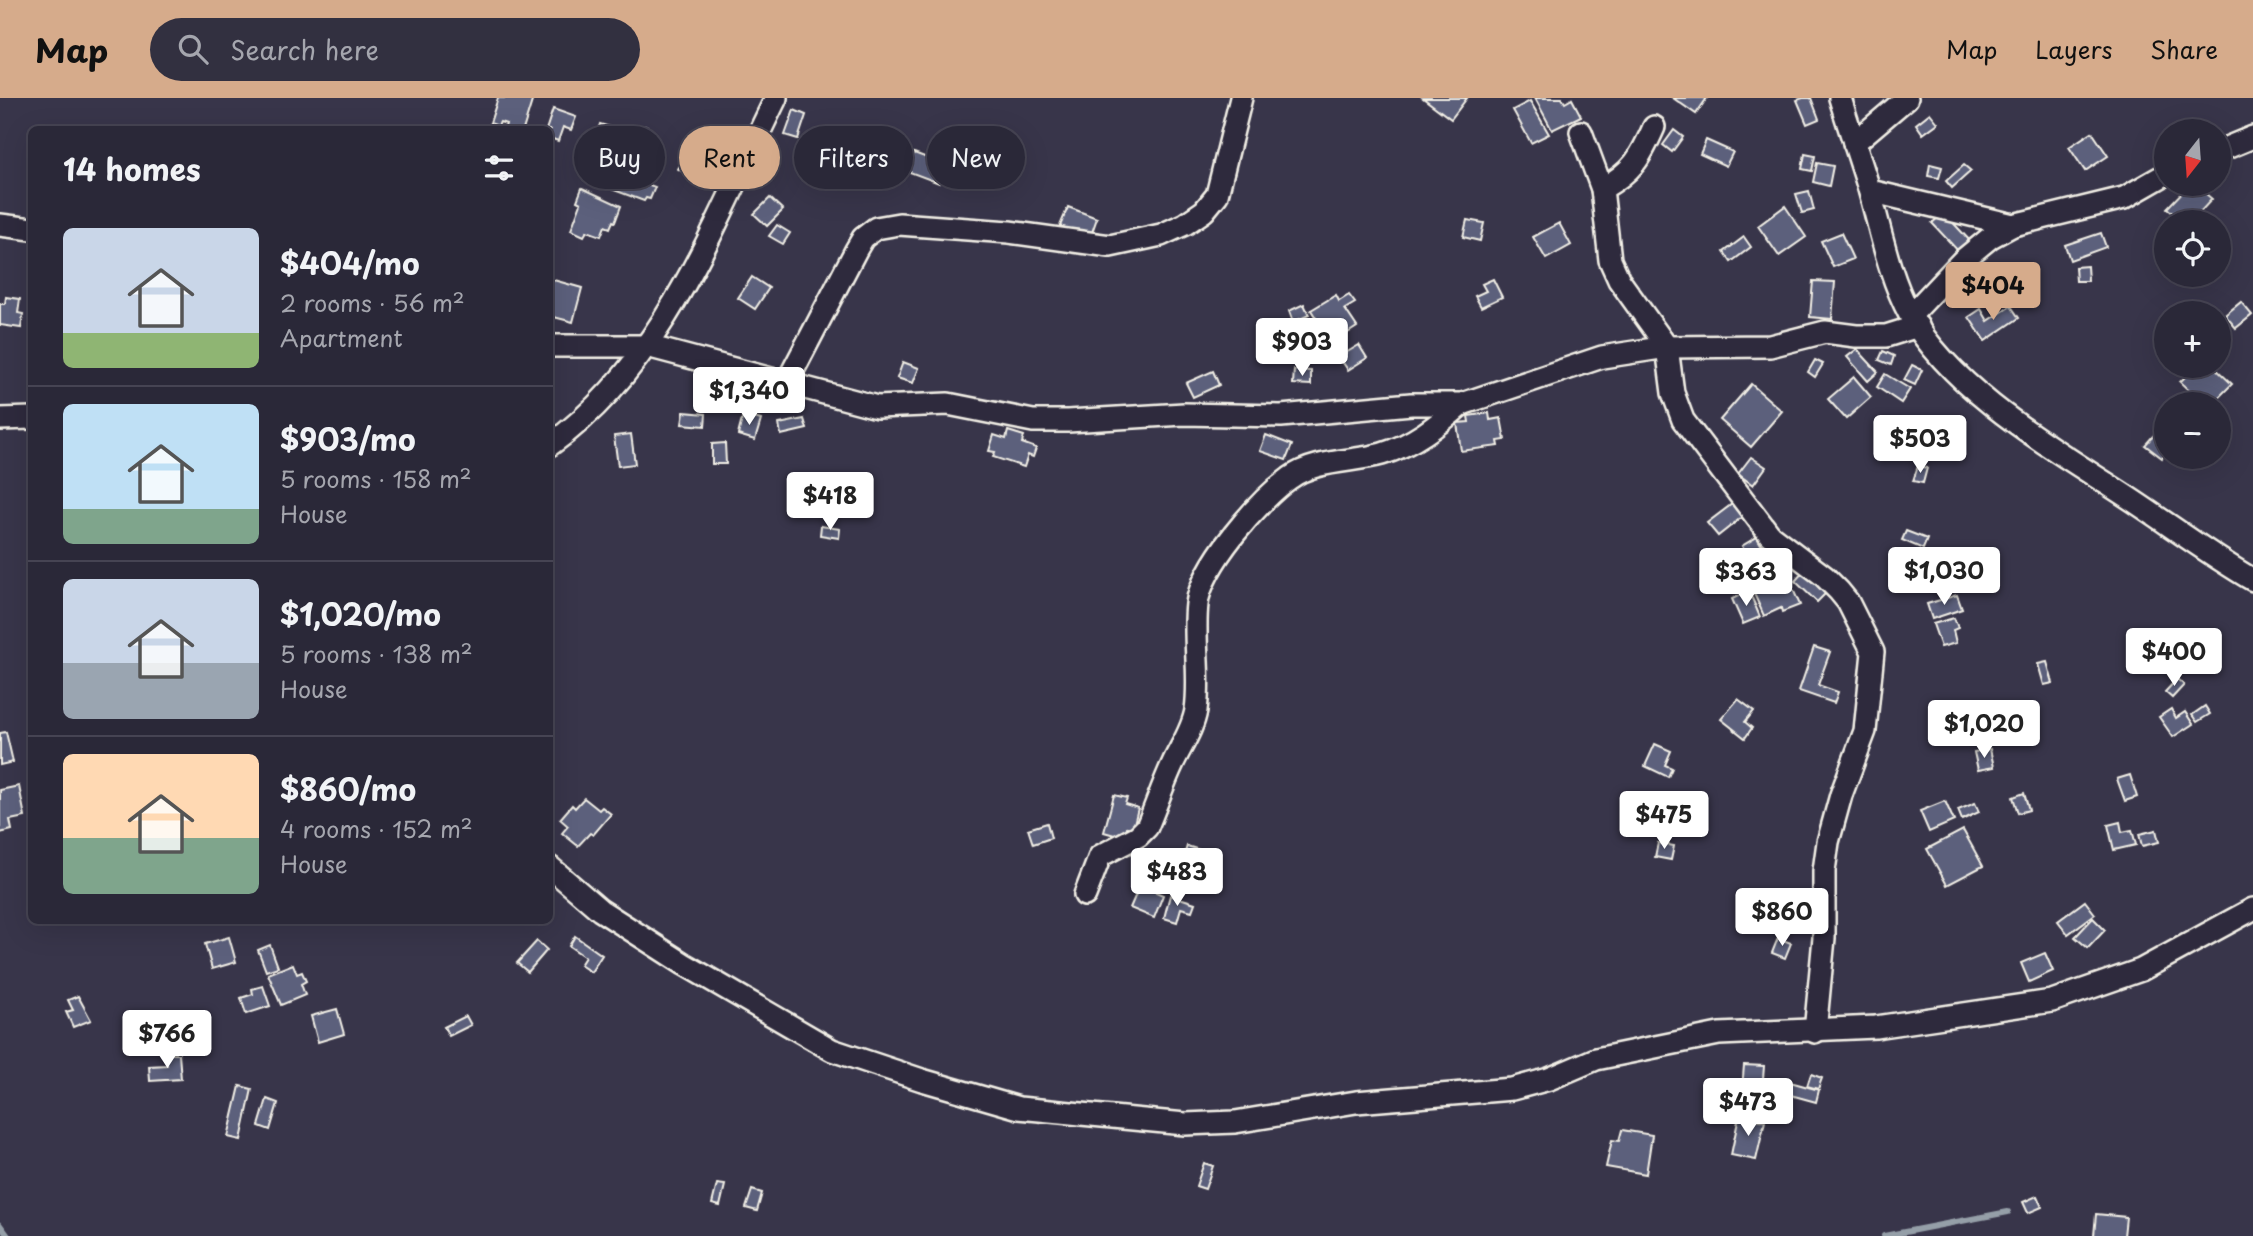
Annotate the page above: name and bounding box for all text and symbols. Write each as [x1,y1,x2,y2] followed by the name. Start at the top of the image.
[150,18,640,81] search box
[35,24,108,74] text: Map
[174,30,212,68] icon: search
[230,30,379,69] text: Search here
[1946,31,1997,67] text: Map
[2035,31,2112,67] text: Layers
[2150,31,2218,67] text: Share
[2154,119,2231,196] north arrow
[2154,119,2231,469] map controls
[574,126,665,189] chip: Buy
[679,126,780,189] chip: Rent
[794,126,913,189] chip: Filters
[927,126,1025,189] chip: New
[63,146,201,191] text: 14 homes
[480,149,518,187] icon: filters
[2154,210,2231,287] button: locate
[280,240,420,285] text: $404/mo
[119,256,203,340] icon: home
[1952,262,2034,322] pin: $404
[1961,267,2025,302] text: $404
[280,285,465,320] text: 2 rooms · 56 m²
[2154,301,2231,378] button: +
[1261,318,1343,378] pin: $903
[280,320,403,355] text: Apartment
[1272,323,1332,358] text: $903
[692,368,806,427] pin: $1,340
[709,372,789,407] text: $1,340
[2154,392,2231,469] button: −
[280,416,416,461] text: $903/mo
[1879,416,1961,475] pin: $503
[1889,420,1951,455] text: $503
[119,432,203,516] icon: home
[280,461,472,496] text: 5 rooms · 158 m²
[789,472,871,532] pin: $418
[803,477,857,512] text: $418
[280,496,347,531] text: House
[1887,547,2001,607] pin: $1,030
[1705,548,1787,608] pin: $363
[1904,552,1984,587] text: $1,030
[1715,553,1777,588] text: $363
[280,591,441,636] text: $1,020/mo
[119,607,203,691] icon: home
[2133,628,2215,688] pin: $400
[2142,633,2206,668] text: $400
[280,636,473,671] text: 5 rooms · 138 m²
[280,671,347,706] text: House
[1927,700,2041,760] pin: $1,020
[1944,705,2024,740] text: $1,020
[280,766,416,811] text: $860/mo
[119,782,203,866] icon: home
[1623,792,1705,851] pin: $475
[1636,796,1692,831] text: $475
[280,811,473,846] text: 4 rooms · 152 m²
[280,846,347,881] text: House
[1136,848,1218,908] pin: $483
[1147,853,1207,888] text: $483
[1741,888,1823,948] pin: $860
[1751,893,1813,928] text: $860
[126,1010,208,1070] pin: $766
[138,1015,196,1050] text: $766
[1707,1079,1789,1138] pin: $473
[1719,1083,1777,1118] text: $473

